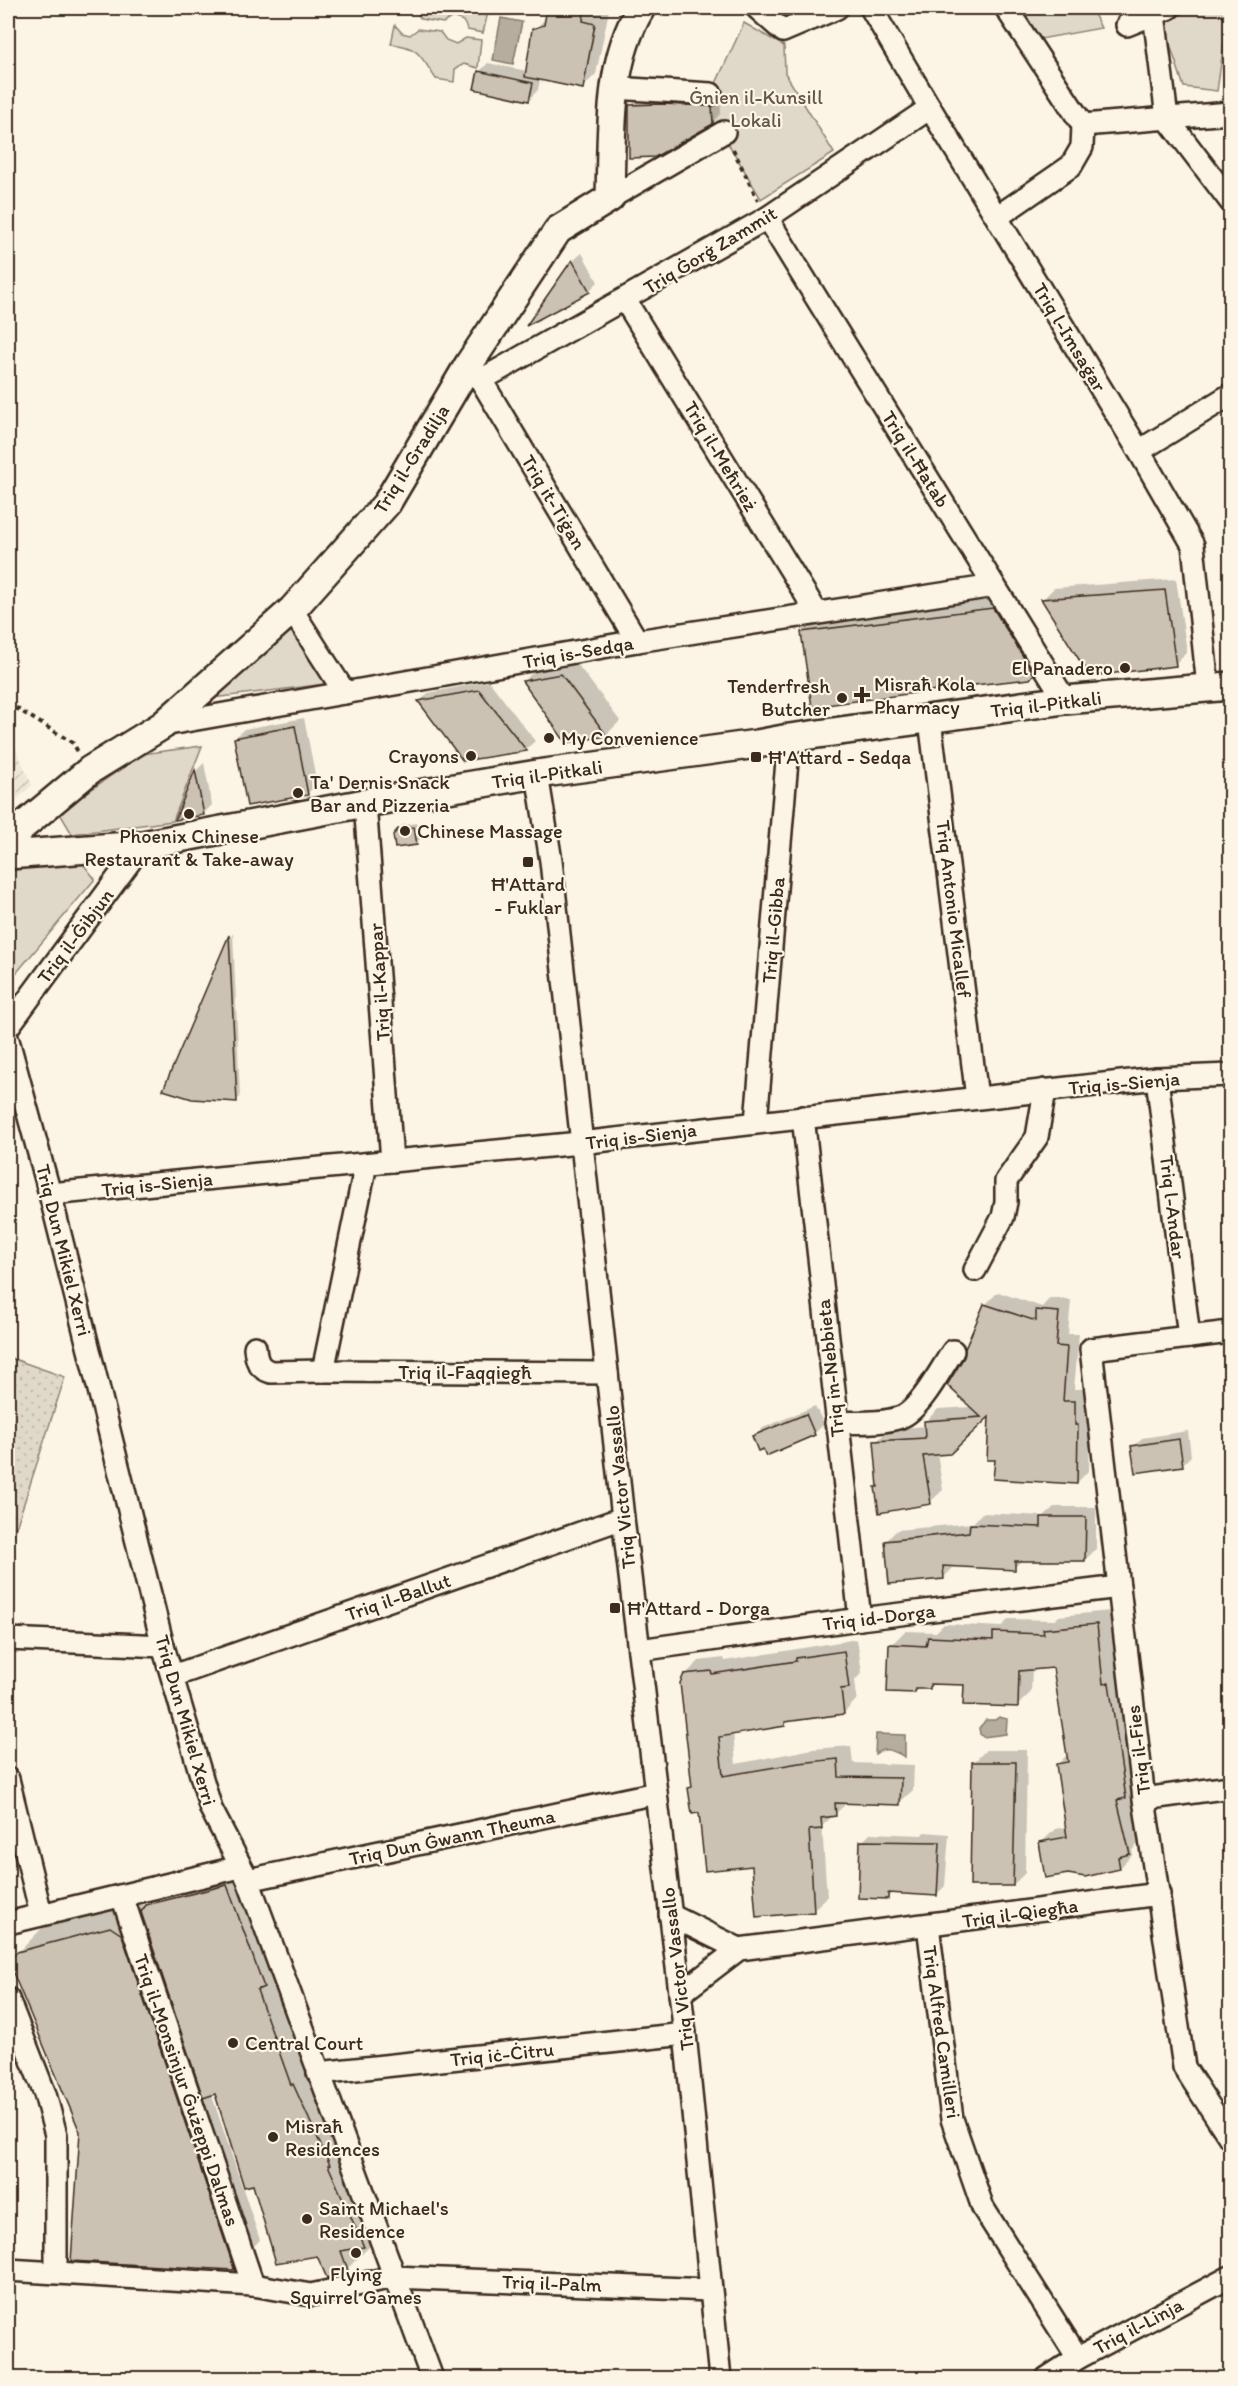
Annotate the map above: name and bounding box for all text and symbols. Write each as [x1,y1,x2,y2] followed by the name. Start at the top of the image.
[689,85,823,132] park label: Ġnien il-Kunsill Lokali
[639,201,781,299] street label: Triq Ġorġ Zammit
[1028,278,1112,396] street label: Triq l-Imsaġar
[679,396,764,516] street label: Triq il-Meħrież
[368,400,454,518] street label: Triq il-Gradilja
[877,406,955,512] street label: Triq il-Ħatab
[516,450,592,554] street label: Triq it-Tiġan
[521,630,636,674] street label: Triq is-Sedqa
[1011,656,1113,680] place label: El Panadero
[1118,661,1132,675] marker: El Panadero
[874,672,976,719] place label: Misraħ Kola Pharmacy
[727,674,830,721] place label: Tenderfresh Butcher
[989,685,1103,723] street label: Triq il-Pitkali
[855,688,869,702] marker: Misraħ Kola Pharmacy
[835,691,849,705] marker: Tenderfresh Butcher
[561,726,699,750] place label: My Convenience
[542,731,556,745] marker: My Convenience
[388,744,459,768] place label: Crayons
[768,745,911,769] place label: Ħ'Attard - Sedqa
[464,749,478,763] marker: Crayons
[749,750,763,764] marker: Ħ'Attard - Sedqa
[490,754,604,794] street label: Triq il-Pitkali
[310,770,450,817] place label: Ta' Dernis Snack Bar and Pizzeria
[291,786,305,800] marker: Ta' Dernis Snack Bar and Pizzeria
[182,807,196,821] marker: Phoenix Chinese Restaurant & Take-away
[417,819,563,843] place label: Chinese Massage
[931,819,977,1000] street label: Triq Antonio Micallef
[84,824,294,871] place label: Phoenix Chinese Restaurant & Take-away
[398,824,412,838] marker: Chinese Massage
[521,855,535,869] marker: Ħ'Attard - Fuklar
[491,872,565,919] place label: Ħ'Attard - Fuklar
[756,875,790,984] street label: Triq il-Gibba
[31,884,119,988] street label: Triq il-Ġibjun
[363,922,395,1042] street label: Triq il-Kappar
[1067,1066,1181,1100] street label: Triq is-Sienja
[584,1117,698,1155] street label: Triq is-Sienja
[1155,1154,1191,1260] street label: Triq l-Andar
[31,1162,97,1338] street label: Triq Dun Mikiel Xerri
[100,1166,214,1202] street label: Triq is-Sienja
[811,1297,849,1438] street label: Triq in-Nebbieta
[398,1360,532,1384] street label: Triq il-Faqqiegħ
[599,1404,641,1570] street label: Triq Victor Vassallo
[342,1568,454,1626] street label: Triq il-Ballut
[627,1596,770,1620] place label: Ħ'Attard - Dorga
[821,1598,937,1636] street label: Triq id-Dorga
[608,1601,622,1615] marker: Ħ'Attard - Dorga
[150,1632,222,1808] street label: Triq Dun Mikiel Xerri
[1121,1704,1155,1796] street label: Triq il-Fies
[347,1803,558,1871] street label: Triq Dun Ġwann Theuma
[655,1886,699,2052] street label: Triq Victor Vassallo
[961,1893,1080,1933] street label: Triq il-Qiegħa
[918,1944,966,2120] street label: Triq Alfred Camilleri
[129,1951,245,2229] street label: Triq il-Monsinjur Ġużeppi Dalmas
[245,2031,363,2055] place label: Central Court
[226,2036,240,2050] marker: Central Court
[449,2037,555,2071] street label: Triq iċ-Ċitru
[285,2114,380,2161] place label: Misraħ Residences
[266,2130,280,2144] marker: Misraħ Residences
[319,2196,449,2243] place label: Saint Michael's Residence
[300,2212,314,2226] marker: Saint Michael's Residence
[349,2246,363,2260] marker: Flying Squirrel Games
[290,2262,422,2309] place label: Flying Squirrel Games
[502,2269,602,2297] street label: Triq il-Palm
[1089,2292,1187,2360] street label: Triq il-Linja

